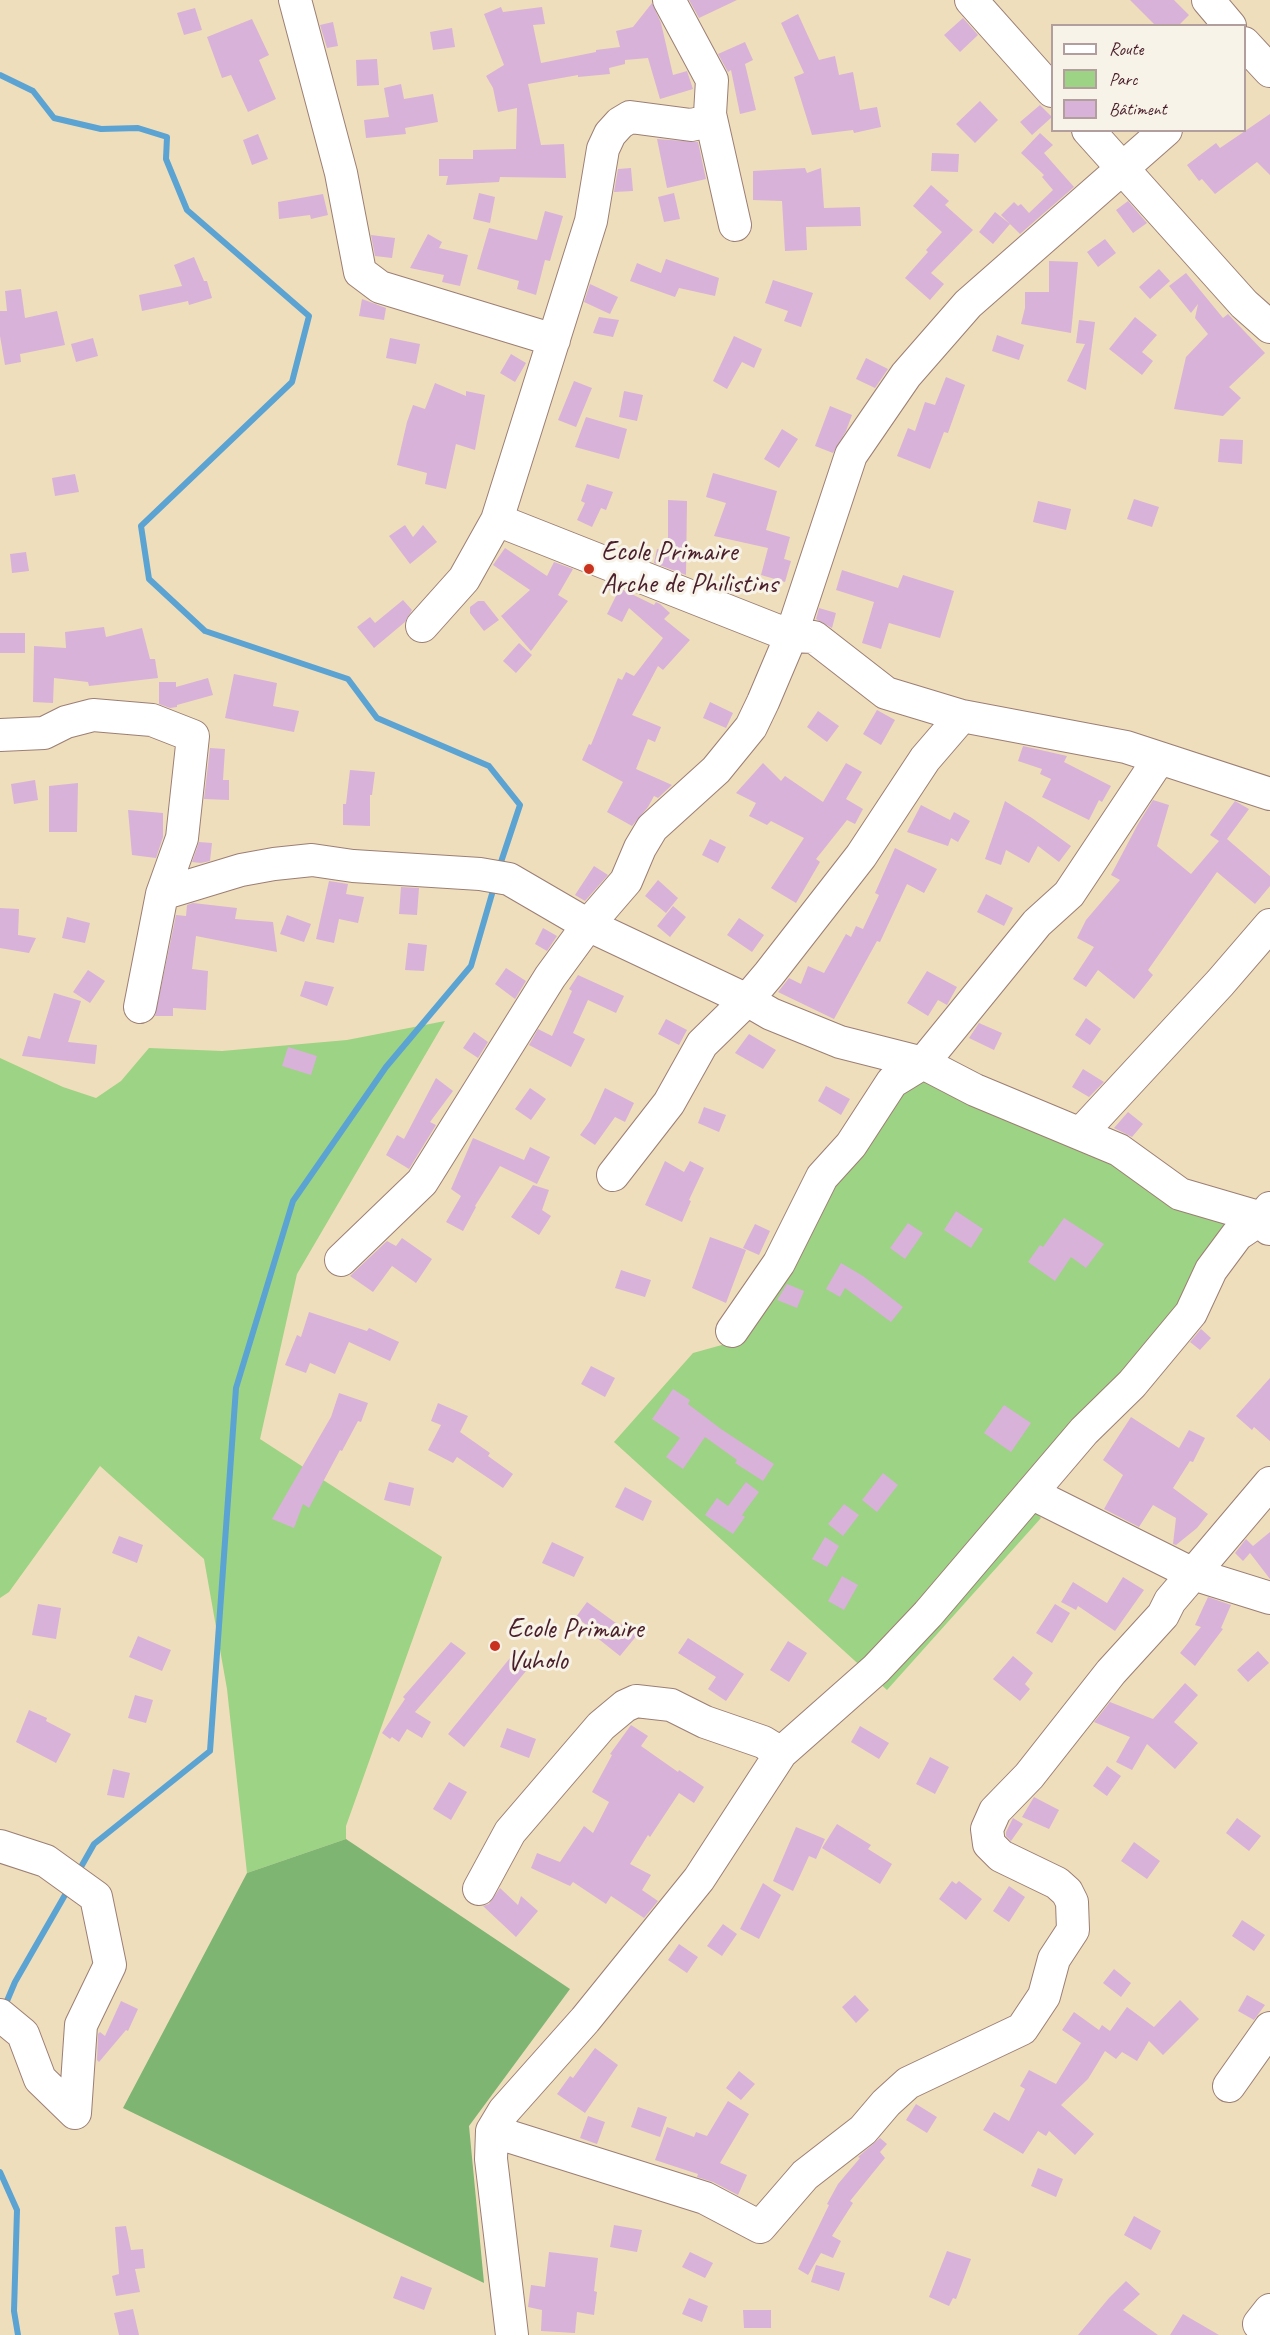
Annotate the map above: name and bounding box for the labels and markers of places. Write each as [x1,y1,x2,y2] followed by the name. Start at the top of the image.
[601,536,778,602] place label: Ecole Primaire Arche de Philistins
[582,562,596,576] marker: Ecole Primaire Arche de Philistins
[507,1613,643,1679] place label: Ecole Primaire Vuholo
[488,1639,502,1653] marker: Ecole Primaire Vuholo

